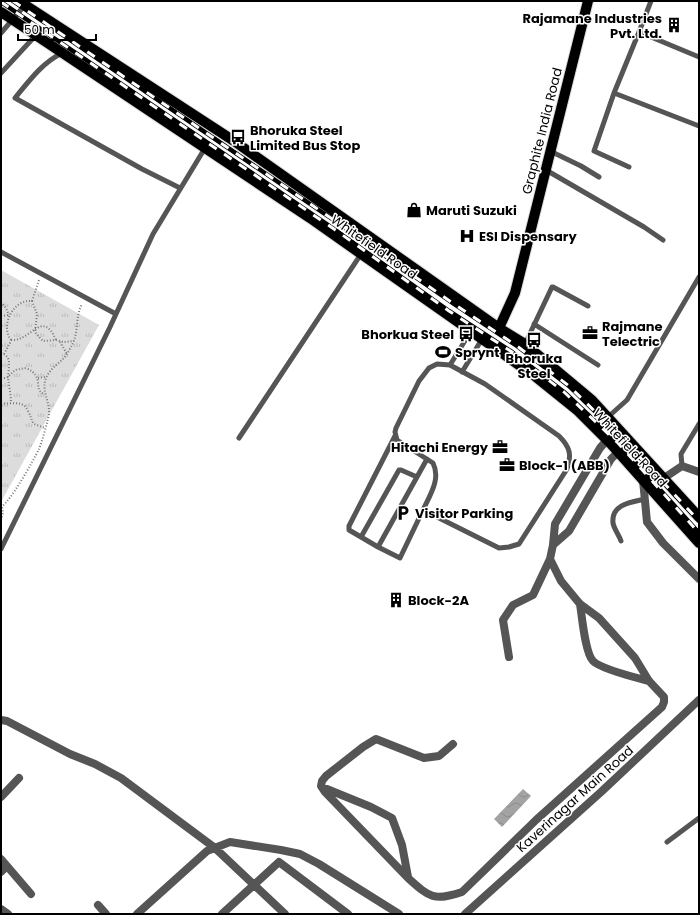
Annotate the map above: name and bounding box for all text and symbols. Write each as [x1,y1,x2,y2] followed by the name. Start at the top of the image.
[523,9,662,43] place label: Rajamane Industries Pvt. Ltd.
[18,16,96,42] scale bar
[665,16,683,34] building icon: Rajamane Industries Pvt. Ltd.
[24,21,55,38] text: 50 m
[517,66,567,196] street label: Graphite India Road
[250,121,360,155] place label: Bhoruka Steel Limited Bus Stop
[229,128,247,146] bus stop icon: Bhoruka Steel Limited Bus Stop
[405,201,423,219] shop icon: Maruti Suzuki
[426,201,517,220] place label: Maruti Suzuki
[327,210,421,284] street label: Whitefield Road
[458,227,476,245] hospital icon: ESI Dispensary
[479,227,577,246] place label: ESI Dispensary
[602,317,663,351] place label: Rajmane Telectric
[581,324,599,342] office icon: Rajmane Telectric
[361,325,454,344] place label: Bhorkua Steel
[457,325,475,343] bus stop icon: Bhorkua Steel
[525,331,543,349] bus stop icon: Bhoruka Steel
[434,343,452,361] sports icon: Sprynt
[455,343,500,362] place label: Sprynt
[506,349,563,383] place label: Bhoruka Steel
[588,404,672,492] street label: Whitefield Road
[391,438,489,457] place label: Hitachi Energy
[491,438,509,456] office icon: Hitachi Energy
[498,456,516,474] office icon: Block-1 (ABB)
[519,456,610,475] place label: Block-1 (ABB)
[394,504,412,522] parking icon: Visitor Parking
[415,504,513,523] place label: Visitor Parking
[387,591,405,609] building icon: Block-2A
[408,591,470,610] place label: Block-2A
[512,741,638,857] street label: Kaverinagar Main Road

